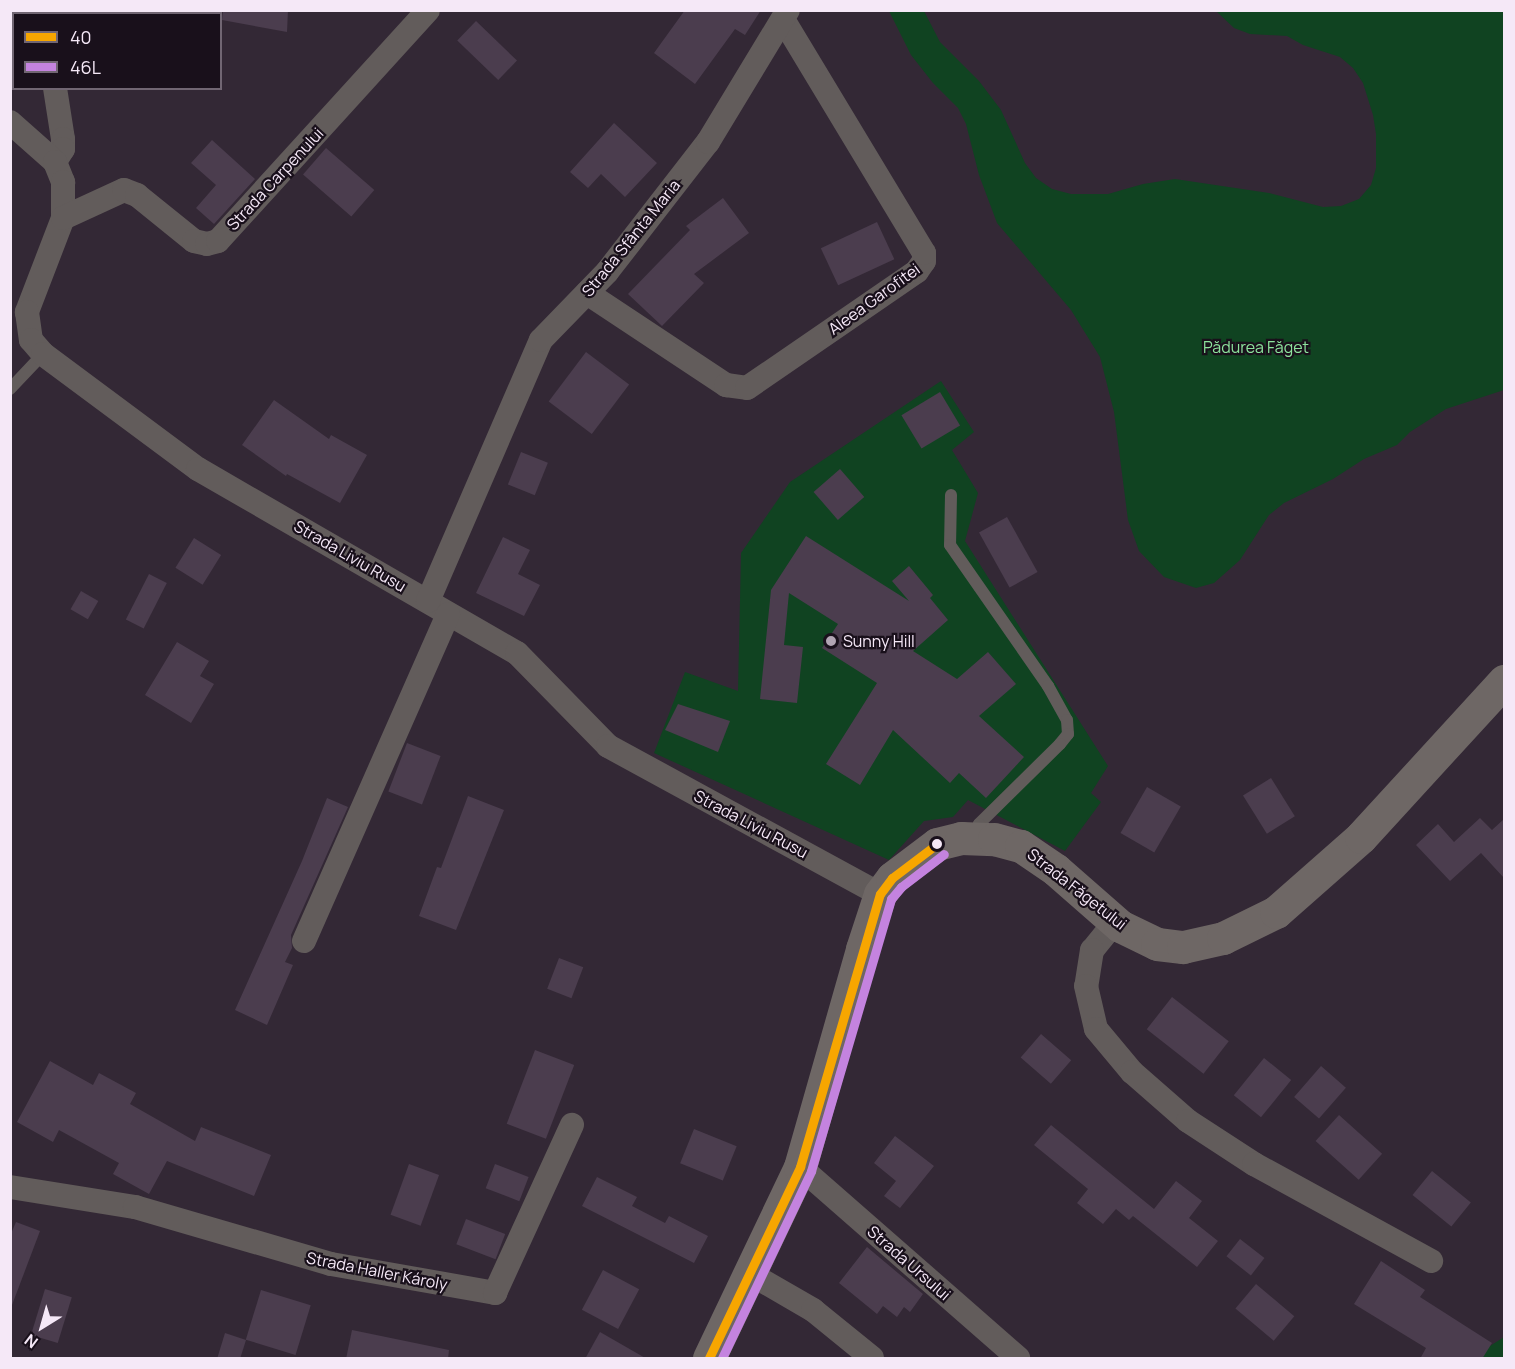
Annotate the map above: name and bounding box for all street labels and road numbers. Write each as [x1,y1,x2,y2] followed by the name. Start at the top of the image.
[223,124,327,234] street label: Strada Carpenului
[578,176,684,300] street label: Strada Sfânta Maria
[824,259,924,339] street label: Aleea Garofitei
[291,516,409,596] street label: Strada Liviu Rusu
[691,786,811,862] street label: Strada Liviu Rusu
[1024,844,1130,934] street label: Strada Făgetului
[864,1222,954,1304] street label: Strada Ursului
[305,1248,449,1294] street label: Strada Haller Károly

